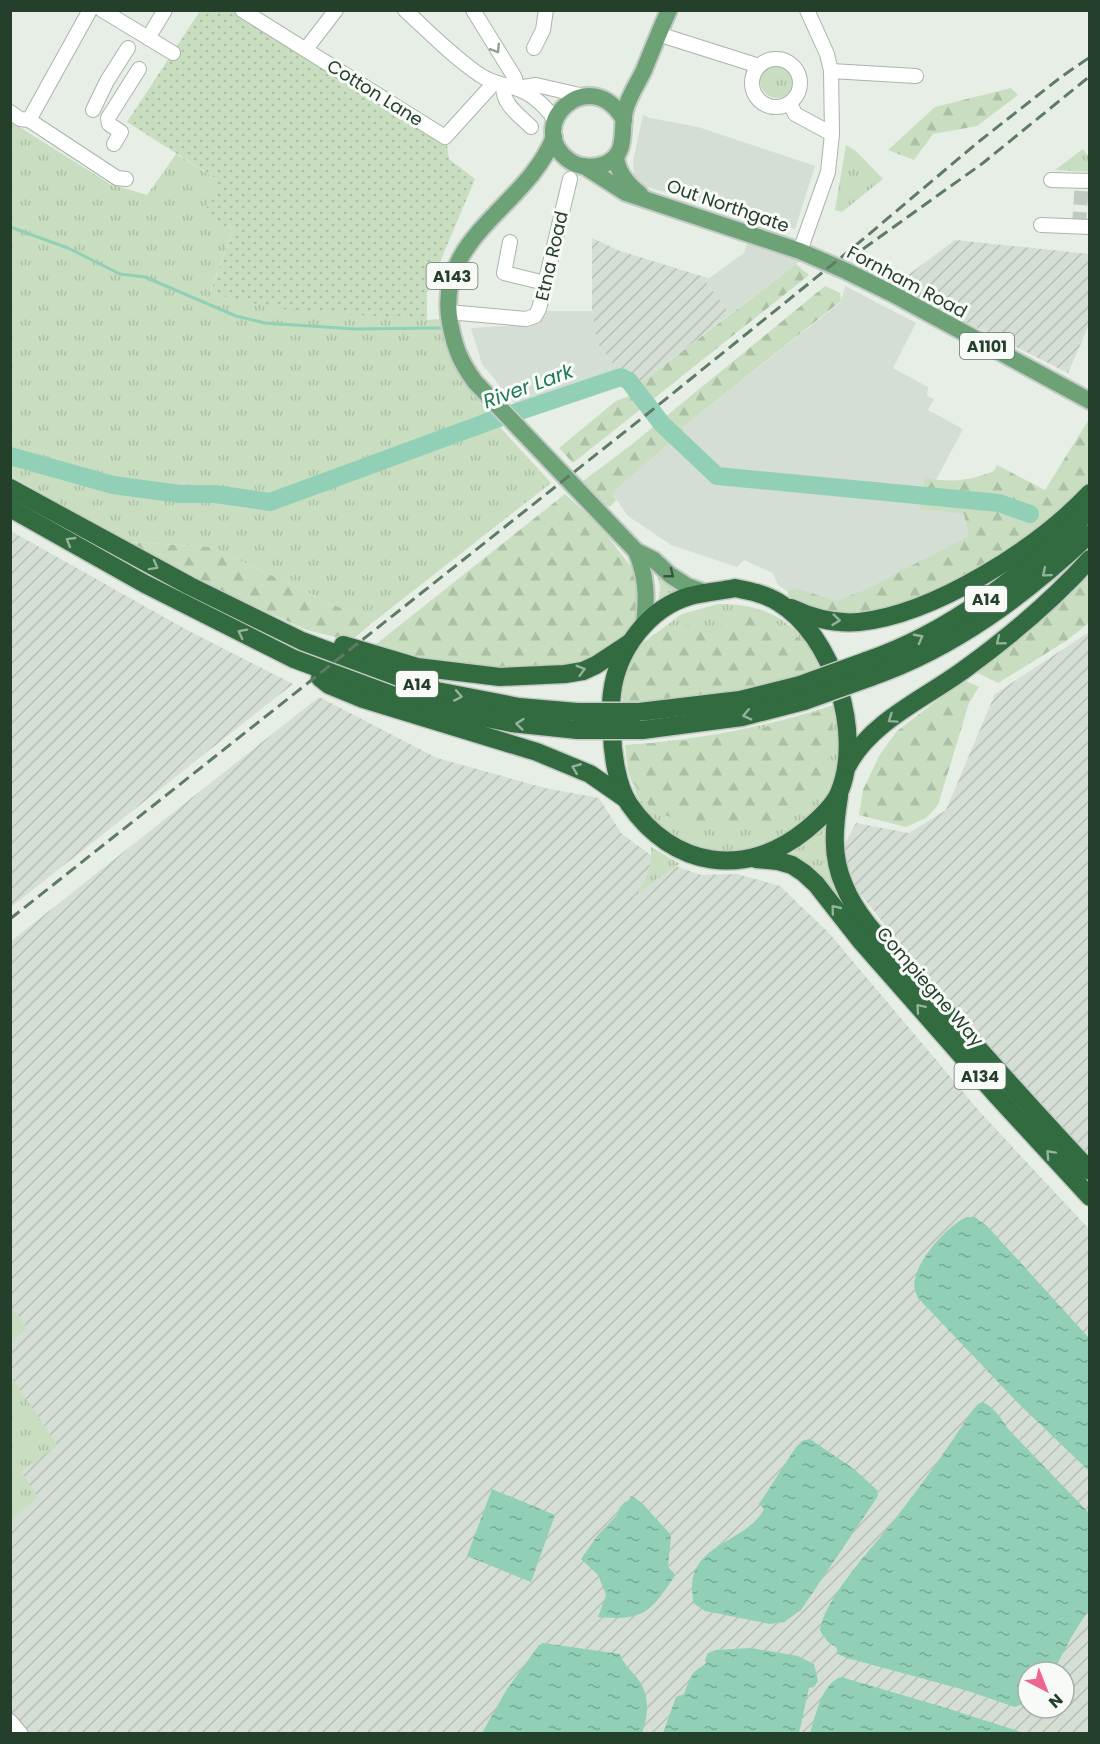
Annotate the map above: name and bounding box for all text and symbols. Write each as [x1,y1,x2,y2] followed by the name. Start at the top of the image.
[489,43,501,53] one-way arrow
[322,53,428,132] street label: Cotton Lane
[664,173,793,238] street label: Out Northgate
[529,209,574,303] street label: Etna Road
[843,239,972,324] street label: Fornham Road
[426,263,478,289] road number: A143
[960,333,1014,359] road number: A1101
[479,356,579,415] water label: River Lark
[66,536,77,548] one-way arrow
[148,559,158,570] one-way arrow
[663,566,674,577] one-way arrow
[1042,566,1053,577] one-way arrow
[965,586,1007,612] road number: A14
[831,613,840,626] one-way arrow
[238,629,249,640] one-way arrow
[913,634,924,645] one-way arrow
[996,634,1007,645] one-way arrow
[575,665,586,677] one-way arrow
[396,671,438,697] road number: A14
[453,689,463,702] one-way arrow
[743,708,753,721] one-way arrow
[888,712,899,723] one-way arrow
[516,718,525,731] one-way arrow
[572,763,583,775] one-way arrow
[832,905,843,916] one-way arrow
[871,921,989,1052] street label: Compiegne Way
[916,1004,927,1015] one-way arrow
[954,1063,1006,1089] road number: A134
[1046,1150,1057,1161] one-way arrow
[1016,1660,1076,1720] north arrow
[1044,1688,1068,1713] text: N

